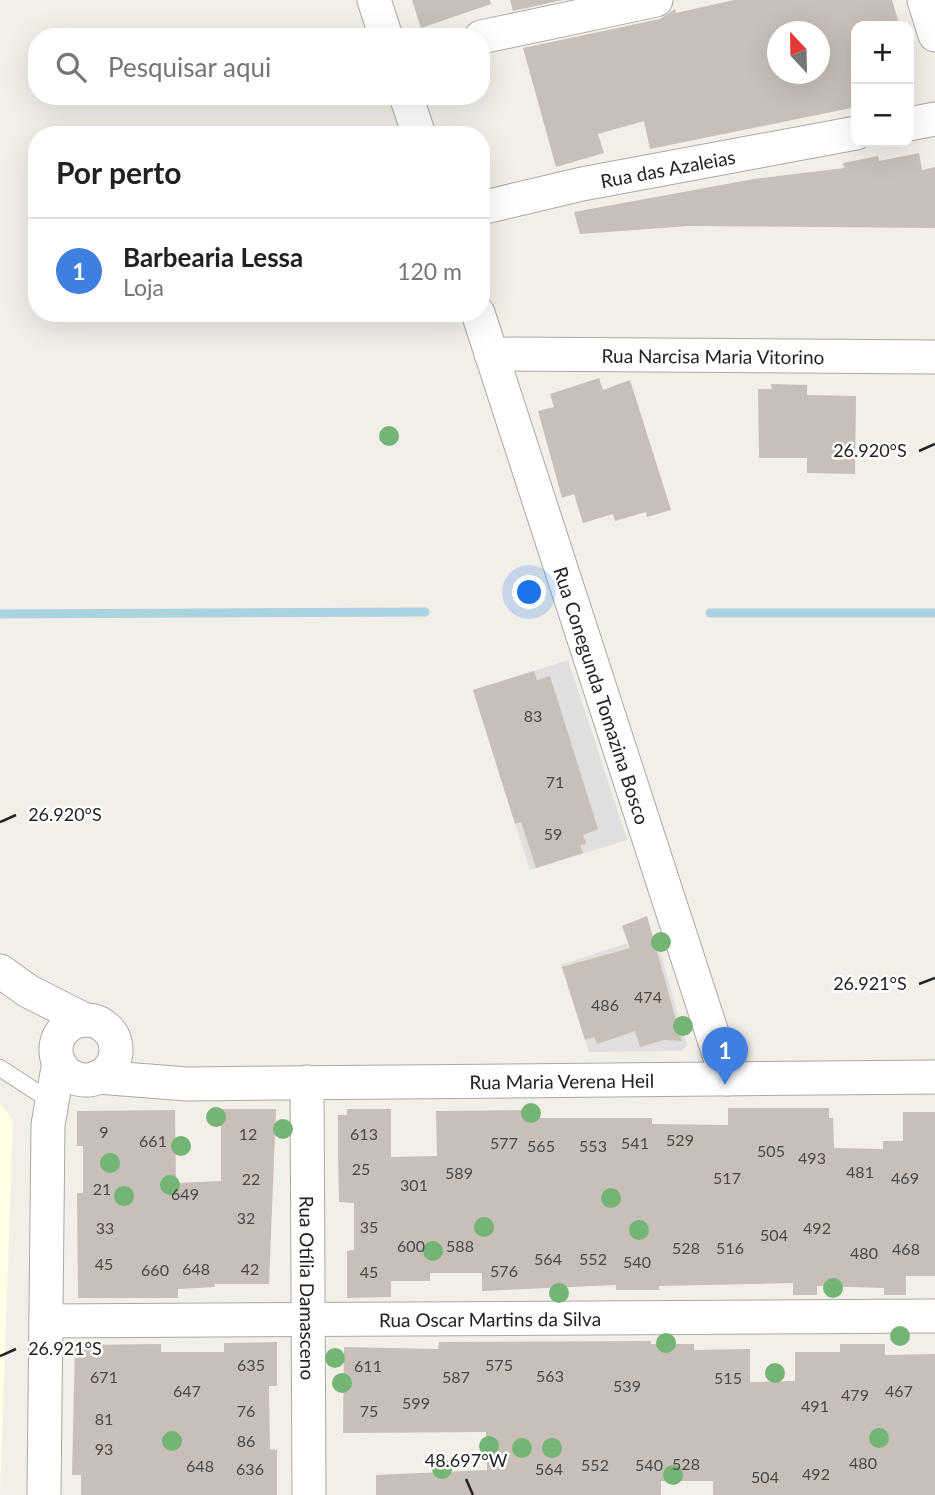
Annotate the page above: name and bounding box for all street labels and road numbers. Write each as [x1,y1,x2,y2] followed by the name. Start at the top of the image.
[598,144,737,192] street label: Rua das Azaleias
[602,343,824,368] street label: Rua Narcisa Maria Vitorino
[550,564,655,827] street label: Rua Conegunda Tomazina Bosco
[469,1068,654,1093] street label: Rua Maria Verena Heil
[296,1196,320,1380] street label: Rua Otília Damasceno
[379,1306,601,1331] street label: Rua Oscar Martins da Silva

